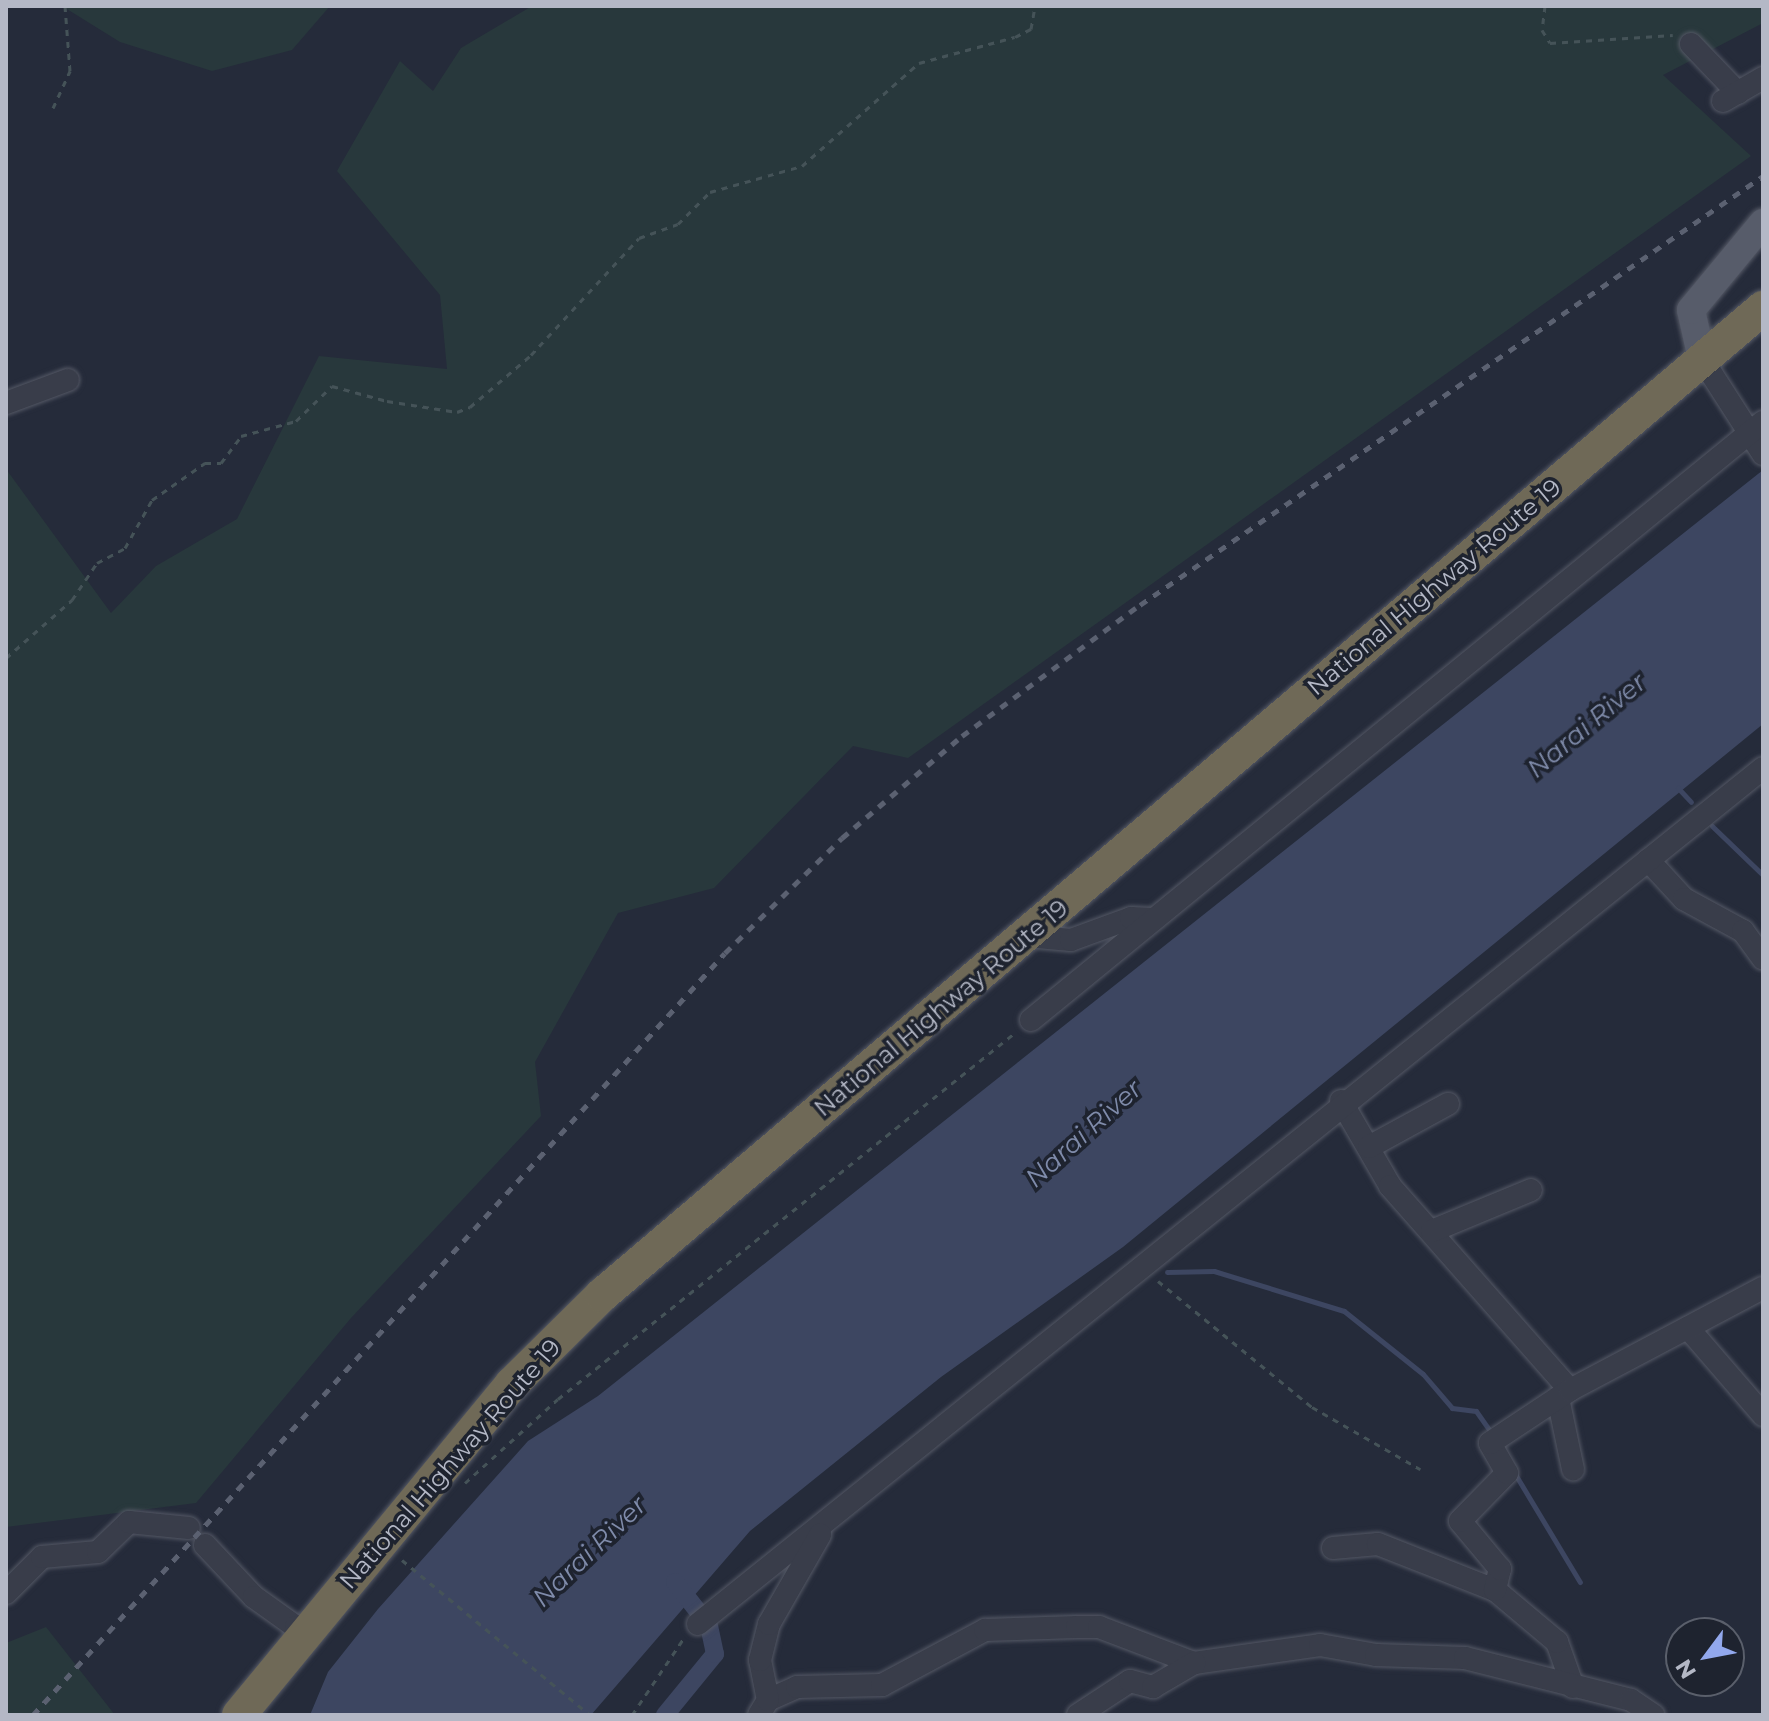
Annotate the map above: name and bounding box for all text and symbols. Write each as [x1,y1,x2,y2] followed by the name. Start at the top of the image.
[1301,472,1567,702] street label: National Highway Route 19
[1521,667,1653,785] water label: Narai River
[808,893,1074,1123] street label: National Highway Route 19
[1019,1074,1149,1194] water label: Narai River
[334,1333,566,1595] street label: National Highway Route 19
[527,1490,653,1614] water label: Narai River
[1665,1617,1745,1697] north arrow
[1670,1654,1702,1684] text: N

